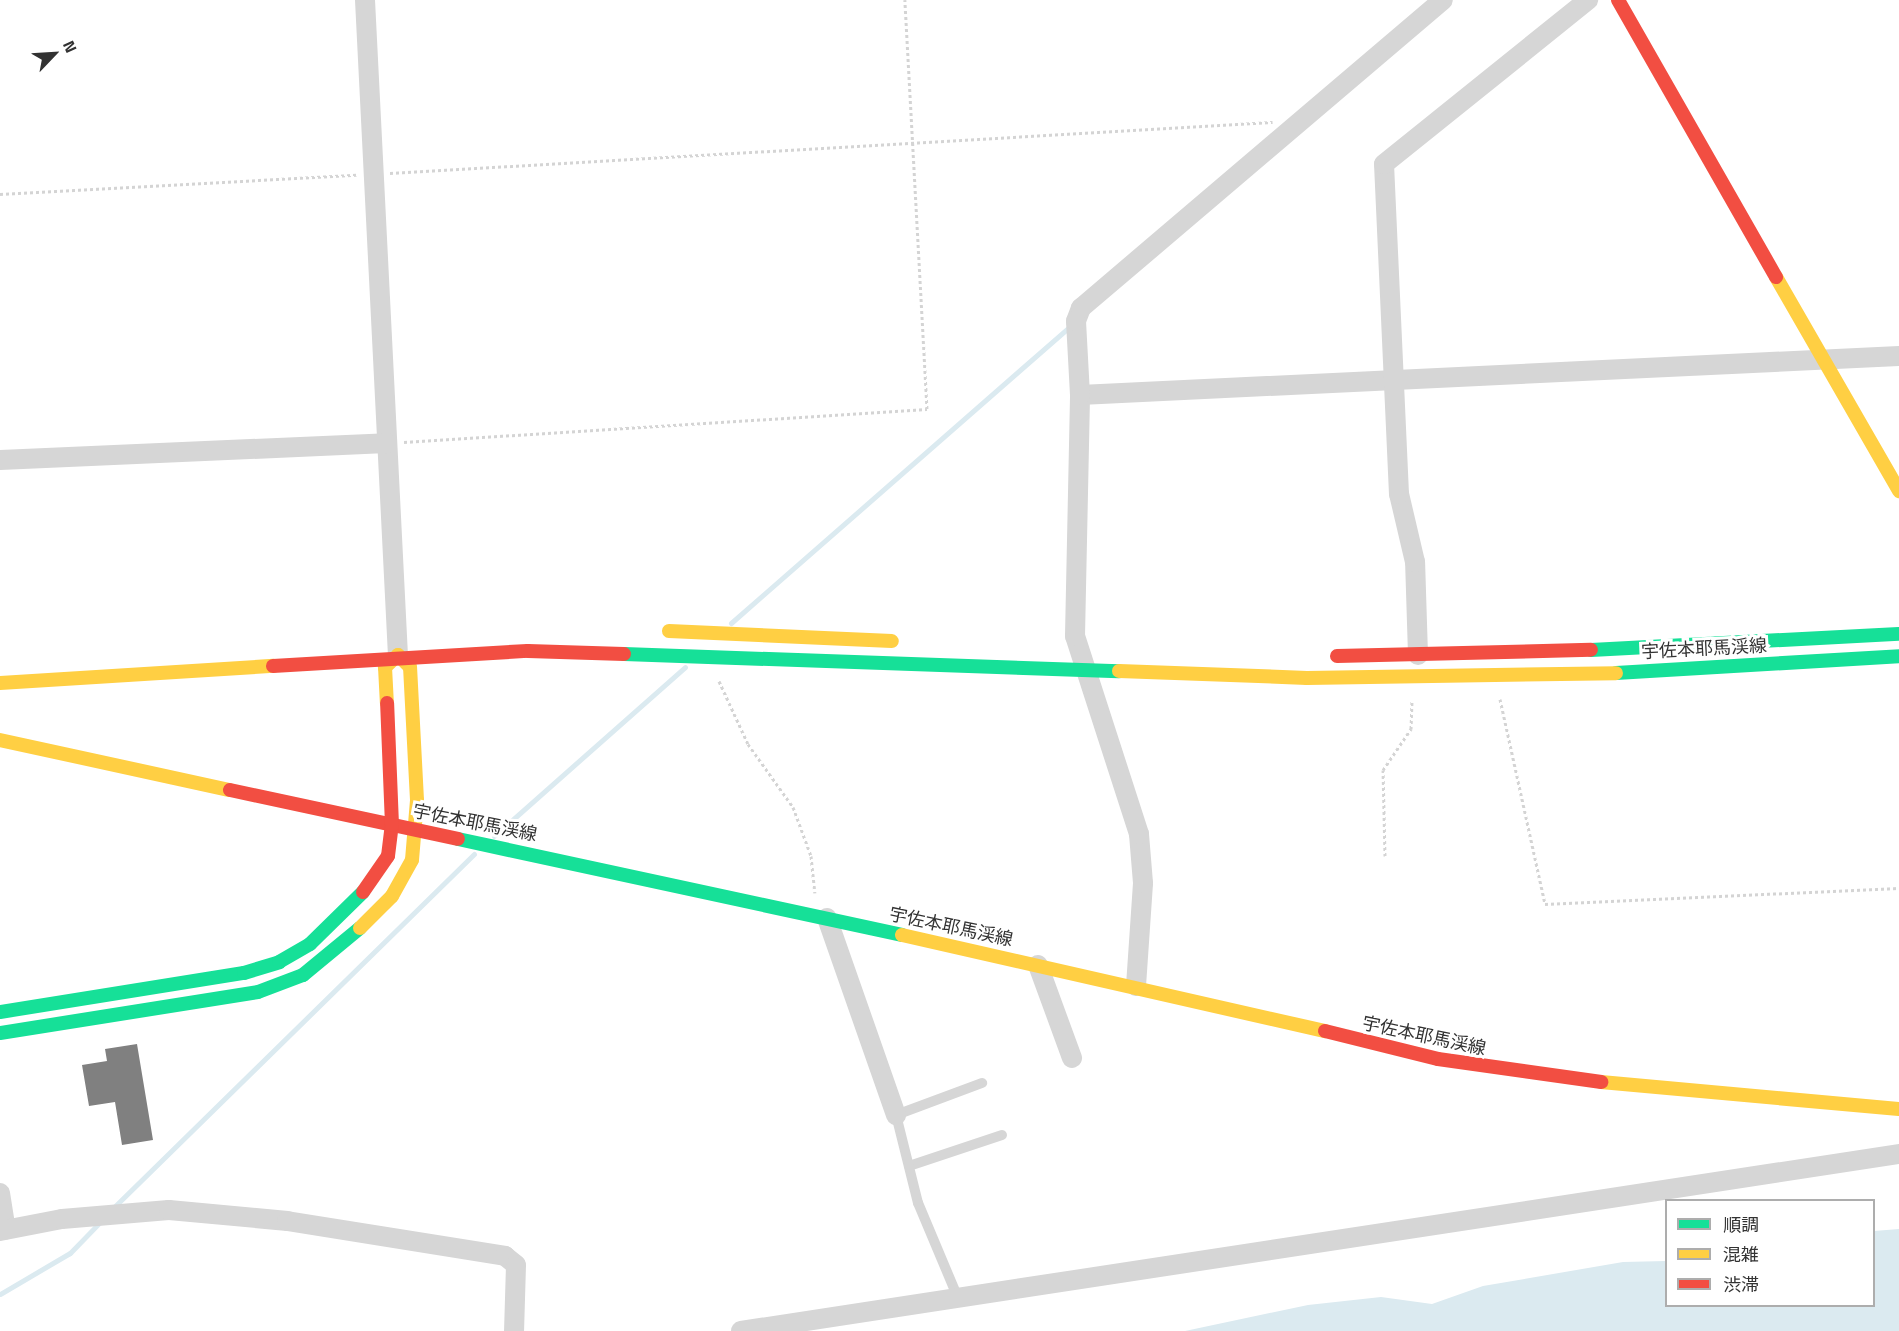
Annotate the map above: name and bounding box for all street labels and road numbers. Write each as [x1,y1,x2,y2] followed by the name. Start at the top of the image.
[1641,635,1767,663] street label: 宇佐本耶馬渓線
[411,800,539,846] street label: 宇佐本耶馬渓線
[887,903,1015,951] street label: 宇佐本耶馬渓線
[1360,1012,1488,1060] street label: 宇佐本耶馬渓線

